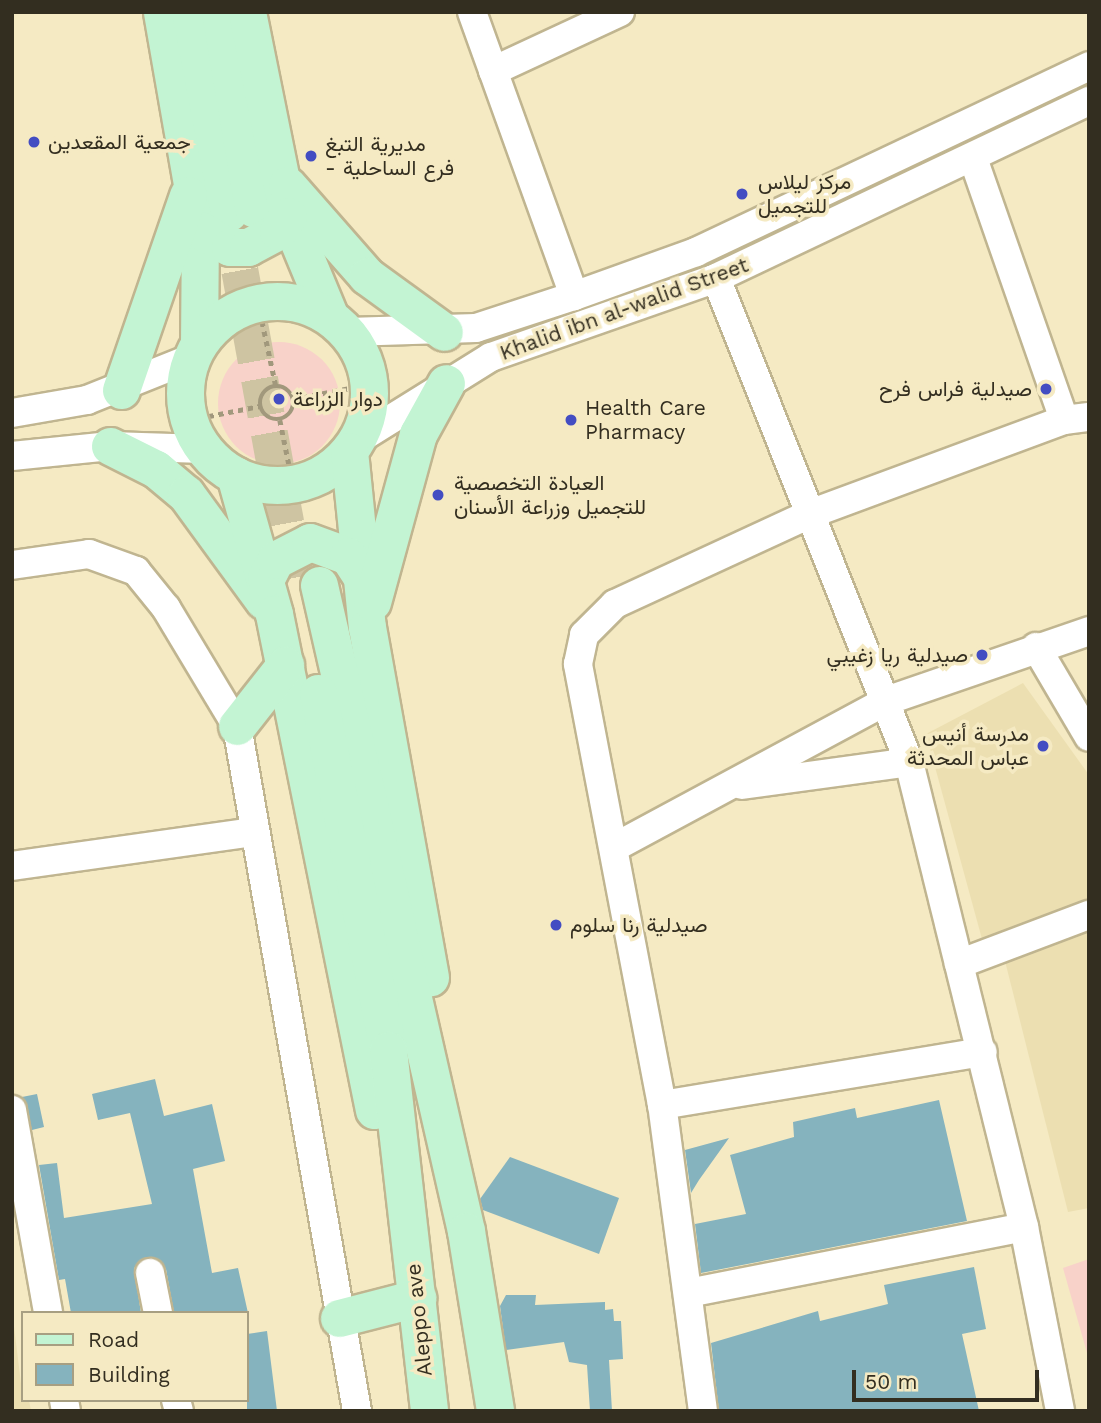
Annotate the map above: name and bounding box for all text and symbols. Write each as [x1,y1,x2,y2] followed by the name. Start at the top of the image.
[48,129,191,155] place label: جمعية المقعدين
[325,131,454,181] place label: مديرية التبغ - فرع الساحلية
[26,134,42,150] marker: جمعية المقعدين
[303,148,319,164] marker: مديرية التبغ - فرع الساحلية
[758,169,851,219] place label: مركز ليلاس للتجميل
[732,184,752,204] marker: مركز ليلاس للتجميل
[496,252,752,366] street label: Khalid ibn al-walid Street
[879,376,1032,402] place label: صيدلية فراس فرح
[1038,381,1054,397] marker: صيدلية فراس فرح
[293,386,383,412] place label: دوار الزراعة
[271,391,287,407] marker: دوار الزراعة
[585,395,706,445] place label: Health Care Pharmacy
[563,412,579,428] marker: Health Care Pharmacy
[454,470,646,520] place label: العيادة التخصصية للتجميل وزراعة الأسنان
[428,485,448,505] marker: العيادة التخصصية للتجميل وزراعة الأسنان
[827,642,968,668] place label: صيدلية ريا زغيبي
[974,647,990,663] marker: صيدلية ريا زغيبي
[907,721,1029,771] place label: مدرسة أنيس عباس المحدثة
[1035,738,1051,754] marker: مدرسة أنيس عباس المحدثة
[570,912,708,938] place label: صيدلية رنا سلوم
[548,917,564,933] marker: صيدلية رنا سلوم
[401,1262,437,1378] street label: Aleppo ave
[21,1311,248,1402] legend
[88,1327,139,1352] text: Road
[856,1356,1043,1400] scale bar
[88,1362,170,1387] text: Building
[865,1369,917,1394] text: 50 m

